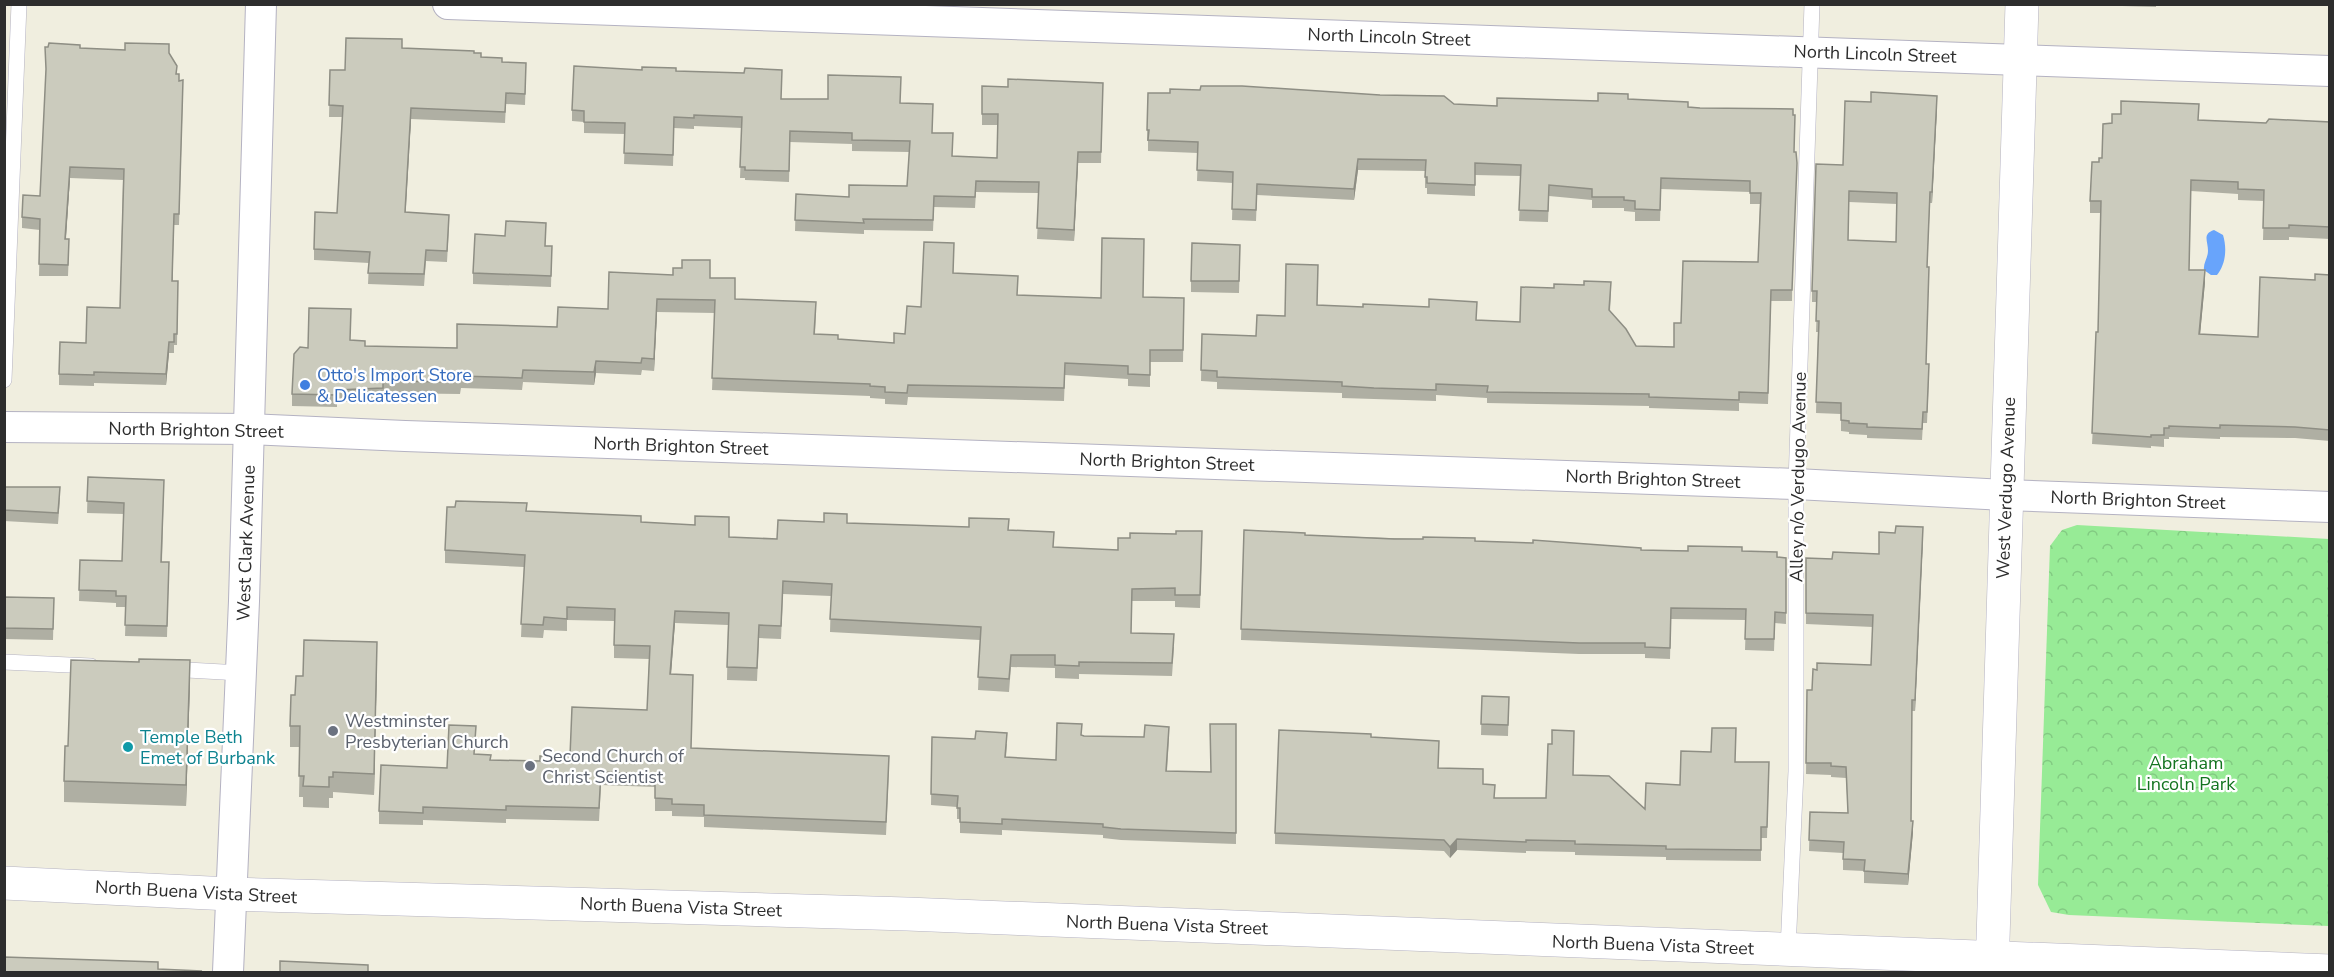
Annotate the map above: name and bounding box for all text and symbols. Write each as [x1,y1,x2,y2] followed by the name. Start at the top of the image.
[1307,22,1472,52] street label: North Lincoln Street
[1793,39,1958,69] street label: North Lincoln Street
[317,363,472,408] place label: Otto's Import Store & Delicatessen
[1784,372,1812,582] street label: Alley n/o Verdugo Avenue
[298,378,312,392] marker: Otto's Import Store & Delicatessen
[1991,397,2021,579] street label: West Verdugo Avenue
[108,416,284,444] street label: North Brighton Street
[593,431,770,461] street label: North Brighton Street
[1079,447,1256,477] street label: North Brighton Street
[1565,464,1742,494] street label: North Brighton Street
[231,465,261,621] street label: West Clark Avenue
[2050,485,2227,515] street label: North Brighton Street
[345,709,509,754] place label: Westminster Presbyterian Church
[326,724,340,738] marker: Westminster Presbyterian Church
[140,725,276,770] place label: Temple Beth Emet of Burbank
[121,740,135,754] marker: Temple Beth Emet of Burbank
[542,744,685,789] place label: Second Church of Christ Scientist
[2137,751,2236,796] park label: Abraham Lincoln Park
[523,759,537,773] marker: Second Church of Christ Scientist
[94,875,298,909] street label: North Buena Vista Street
[579,891,783,923] street label: North Buena Vista Street
[1065,909,1269,941] street label: North Buena Vista Street
[1551,929,1755,961] street label: North Buena Vista Street

